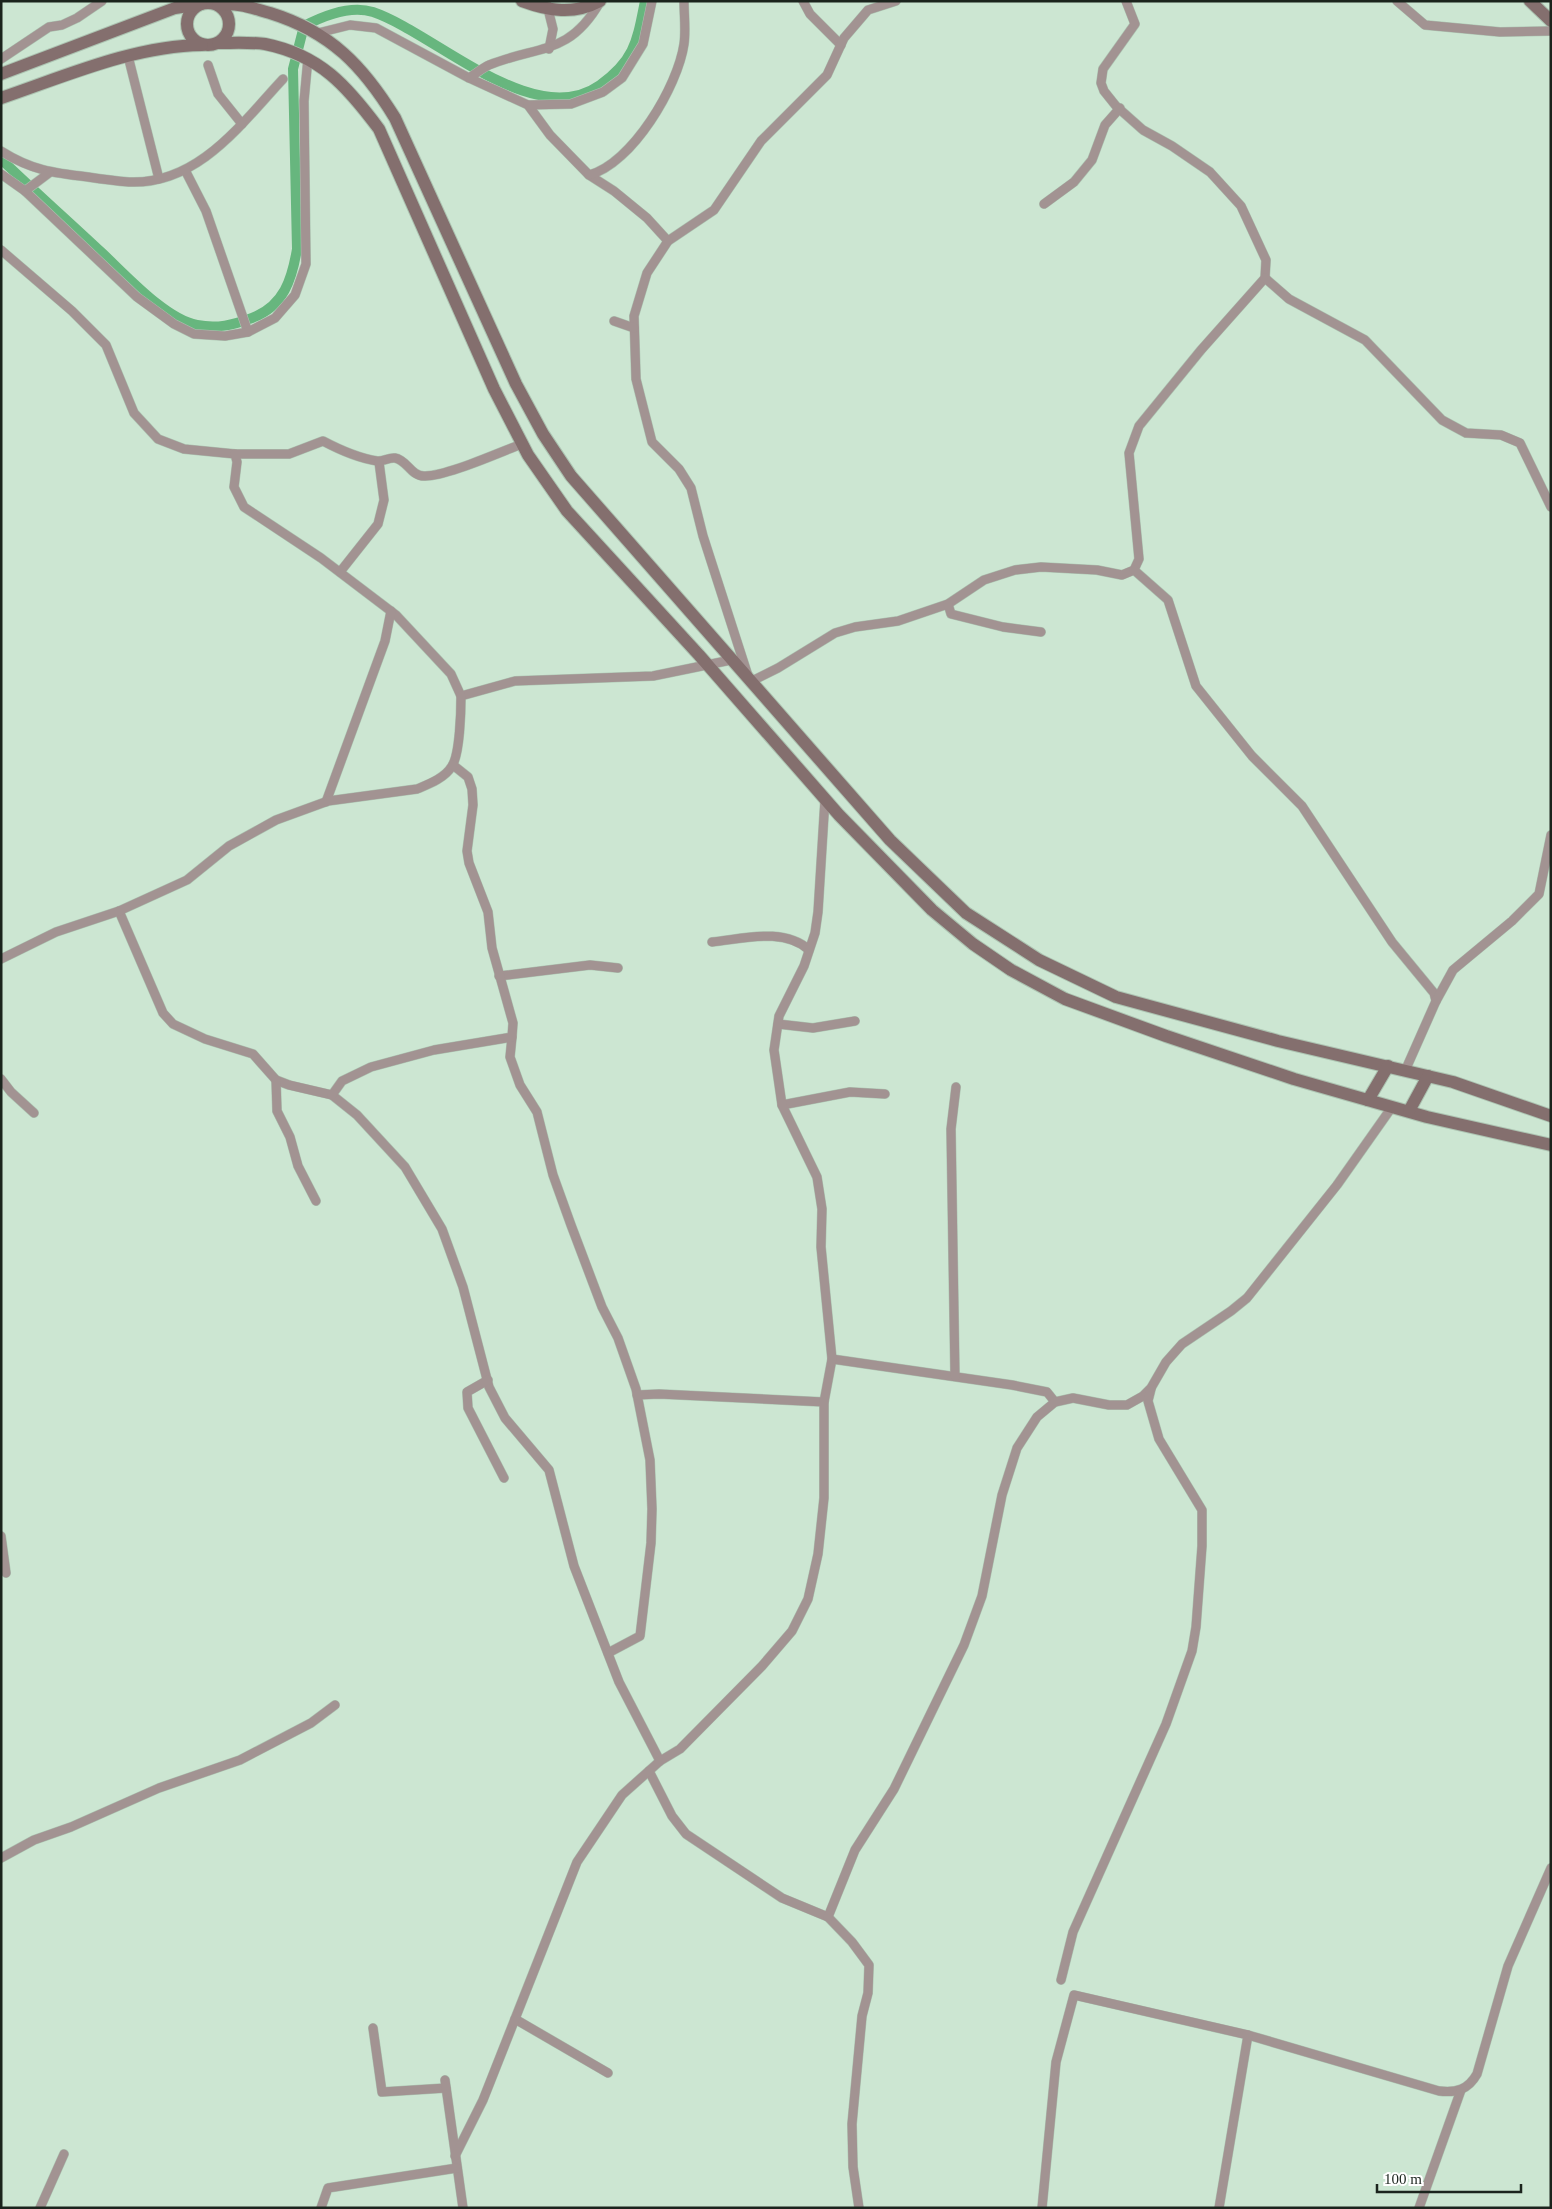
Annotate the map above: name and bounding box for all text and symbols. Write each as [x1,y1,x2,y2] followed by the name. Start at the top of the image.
[1377,2162,1521,2194] scale bar
[1384,2171,1422,2187] text: 100 m

